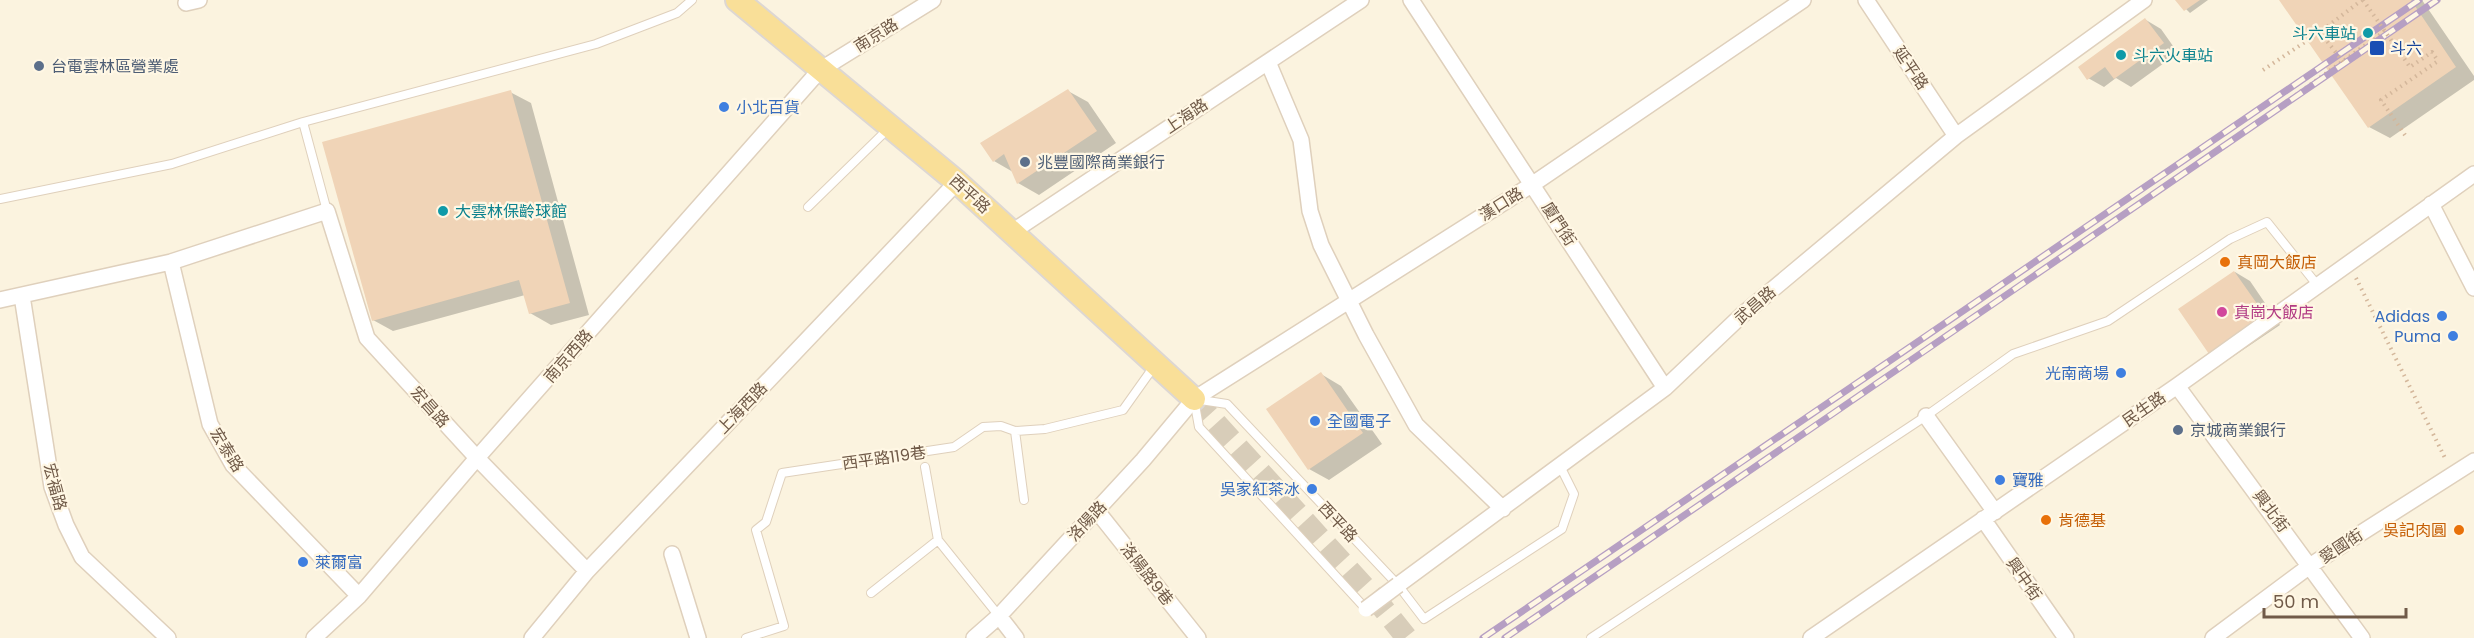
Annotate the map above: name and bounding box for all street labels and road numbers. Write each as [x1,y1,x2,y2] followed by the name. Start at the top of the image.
[850,13,902,57] street label: 南京路
[1888,42,1934,94] street label: 延平路
[1160,93,1212,139] street label: 上海路
[944,169,996,219] street label: 西平路
[1475,182,1527,226] street label: 漢口路
[1536,198,1582,250] street label: 廈門街
[1729,281,1781,329] street label: 武昌路
[538,324,598,388] street label: 南京西路
[711,377,773,439] street label: 上海西路
[405,381,455,433] street label: 宏昌路
[2118,386,2170,432] street label: 民生路
[205,424,249,476] street label: 宏泰路
[841,441,927,475] street label: 西平路119巷
[38,461,72,513] street label: 宏福路
[2247,485,2295,537] street label: 興北街
[1062,496,1112,546] street label: 洛陽路
[1313,497,1363,547] street label: 西平路
[2315,523,2367,569] street label: 愛國街
[1115,538,1179,610] street label: 洛陽路9巷
[2001,553,2047,605] street label: 興中街

